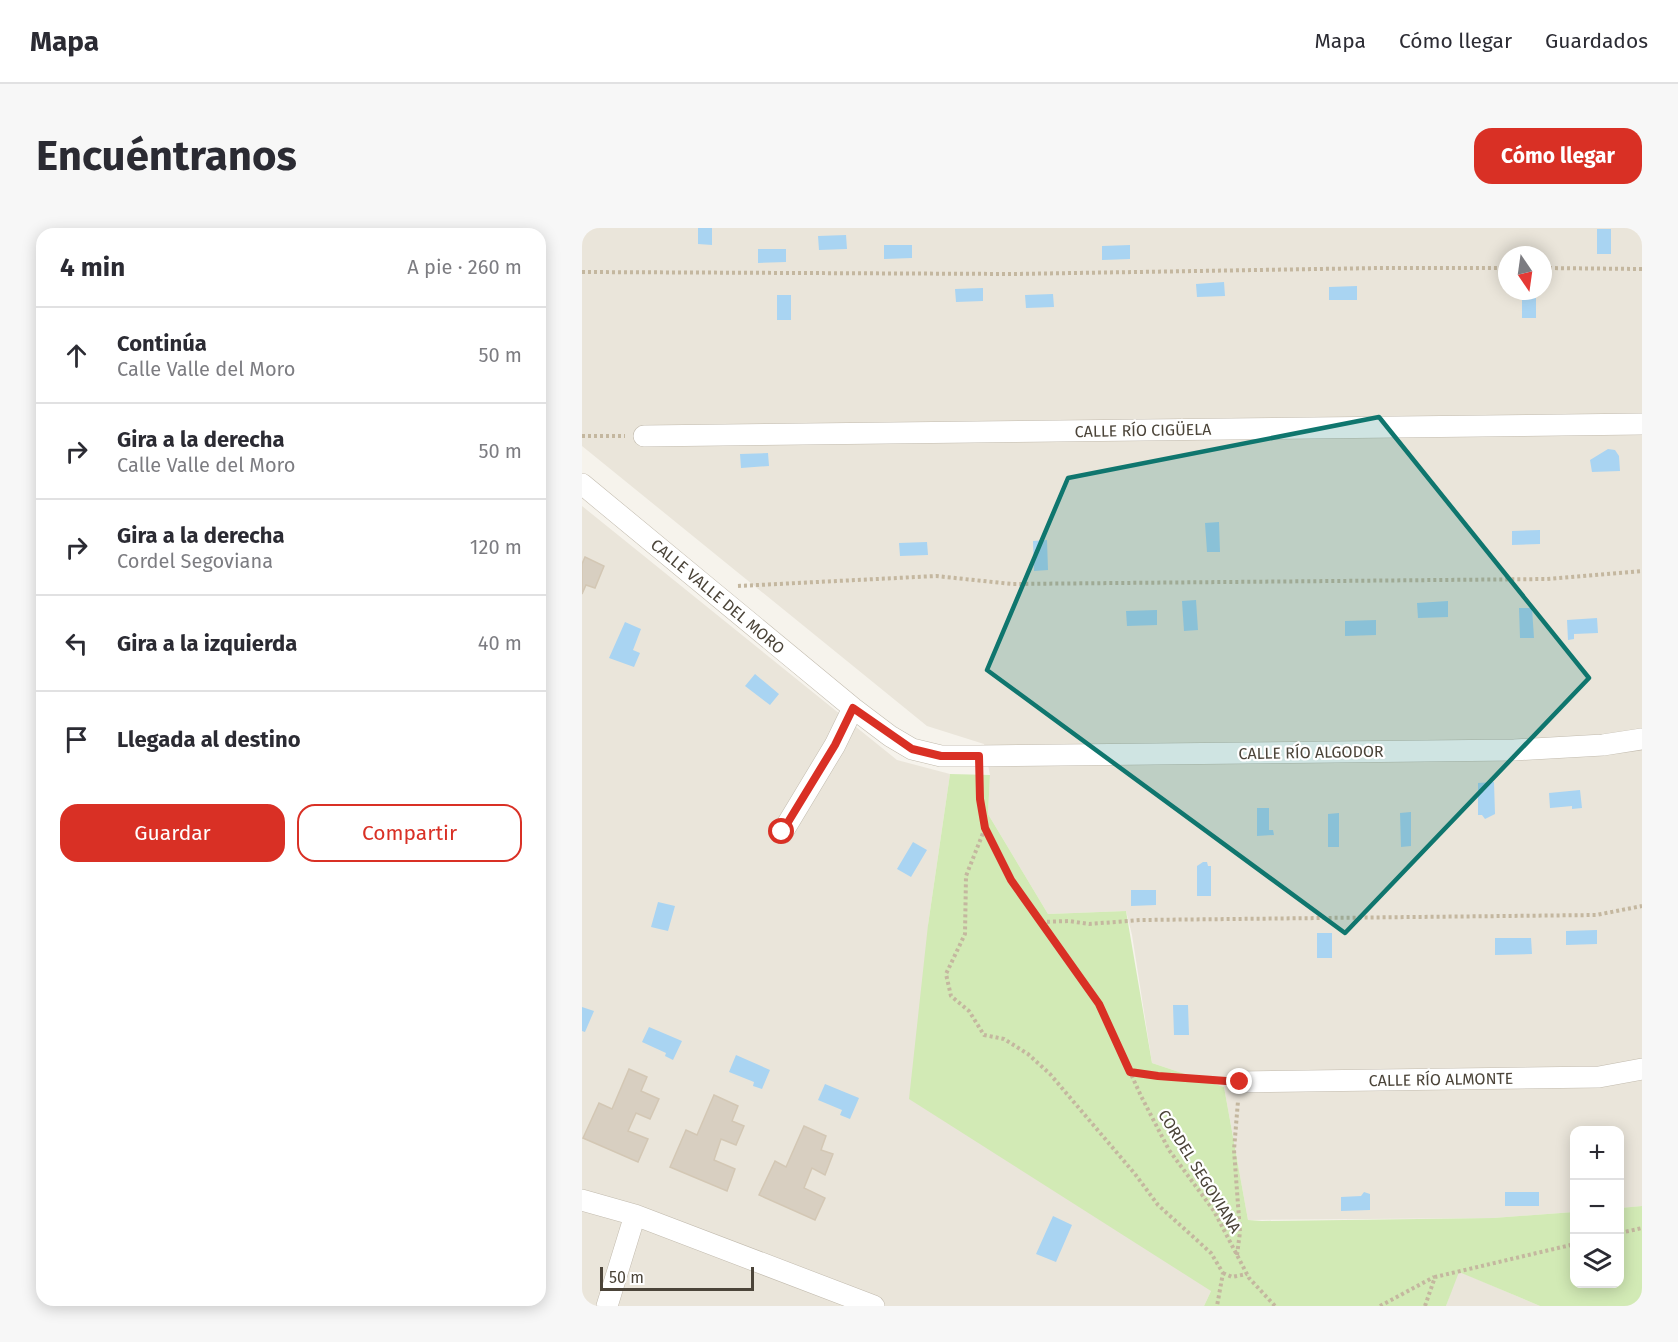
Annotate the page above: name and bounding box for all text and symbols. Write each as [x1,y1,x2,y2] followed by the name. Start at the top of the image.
[30,25,99,58] text: Mapa
[1314,28,1366,54] text: Mapa
[1399,28,1512,54] text: Cómo llegar
[1545,28,1648,54] text: Guardados
[1474,128,1642,184] button: Cómo llegar
[36,131,297,181] text: Encuéntranos
[1498,246,1552,300] north arrow
[60,252,125,283] text: 4 min
[407,255,522,279] text: A pie · 260 m
[117,330,207,357] text: Continúa
[60,339,93,372] icon: ahead
[478,343,522,367] text: 50 m
[117,357,295,381] text: Calle Valle del Moro
[1075,419,1212,441] street label: CALLE RÍO CIGÜELA
[117,426,285,453] text: Gira a la derecha
[60,435,93,468] icon: right
[478,439,522,463] text: 50 m
[117,453,295,477] text: Calle Valle del Moro
[117,522,285,549] text: Gira a la derecha
[60,531,93,564] icon: right
[470,535,522,559] text: 120 m
[647,535,788,658] street label: CALLE VALLE DEL MORO
[117,549,273,573] text: Cordel Segoviana
[60,627,93,660] icon: left
[117,630,297,657] text: Gira a la izquierda
[478,631,522,655] text: 40 m
[60,723,93,756] icon: arrive
[117,726,301,753] text: Llegada al destino
[1238,741,1384,763] street label: CALLE RÍO ALGODOR
[60,804,285,862] button: Guardar
[297,804,522,862] button: Compartir
[768,818,794,844] route start
[1226,1068,1252,1094] route end
[1368,1068,1514,1090] street label: CALLE RÍO ALMONTE
[1154,1106,1246,1237] street label: CORDEL SEGOVIANA
[1570,1126,1624,1288] map controls
[1570,1126,1624,1180] button: +
[1570,1180,1624,1234] button: −
[1570,1234,1624,1288] button: layers
[600,1264,754,1292] scale bar
[609,1268,644,1287] text: 50 m

